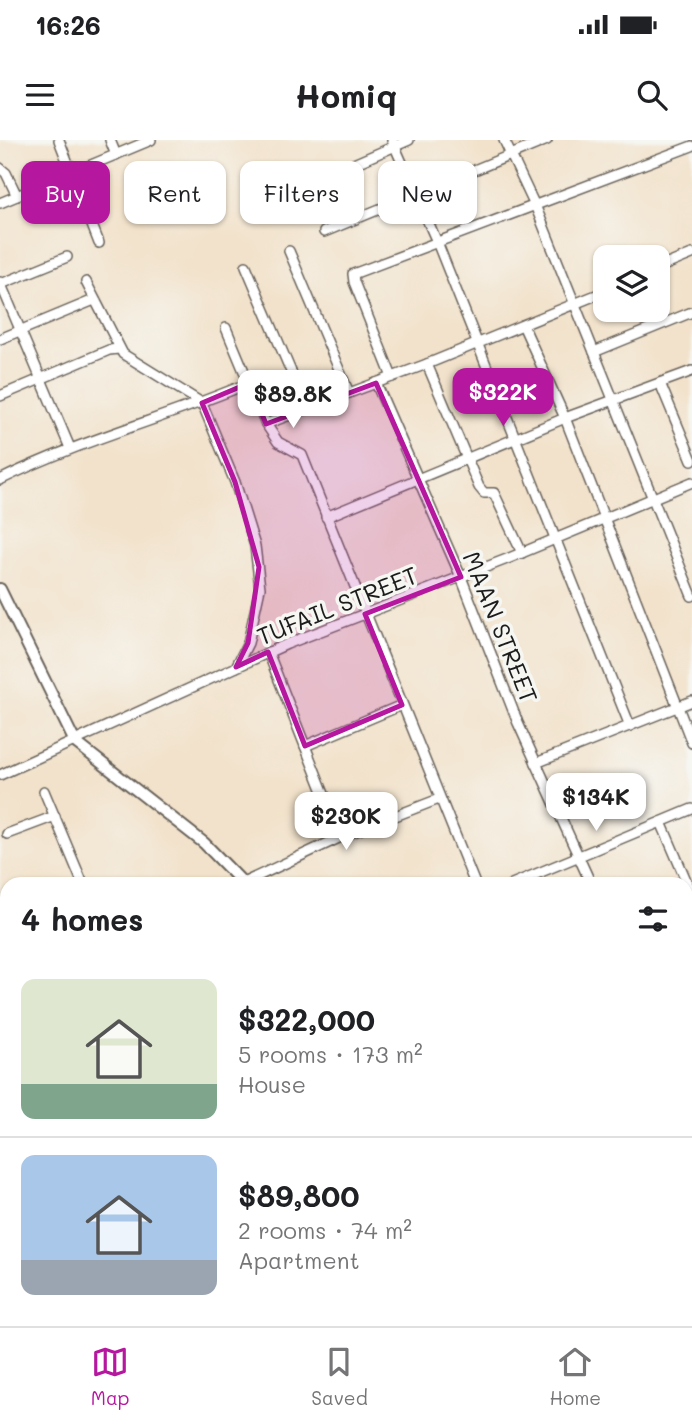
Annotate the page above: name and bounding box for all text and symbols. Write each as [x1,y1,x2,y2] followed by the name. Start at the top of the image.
[35,8,101,42] text: 16:26
[295,74,397,116] text: Homiq
[21,76,59,114] icon: menu
[633,76,671,114] icon: search
[21,161,110,224] chip: Buy
[124,161,226,224] chip: Rent
[240,161,364,224] chip: Filters
[378,161,477,224] chip: New
[593,245,670,322] map controls
[593,245,670,322] button: layers
[454,369,552,428] pin: $322K
[236,370,350,430] pin: $89.8K
[469,376,537,406] text: $322K
[254,378,332,408] text: $89.8K
[456,547,546,707] street label: MAAN STREET
[252,559,422,651] street label: TUFAIL STREET
[547,774,645,833] pin: $134K
[562,781,630,811] text: $134K
[297,792,395,852] pin: $230K
[311,800,381,830] text: $230K
[21,899,143,939] text: 4 homes
[634,900,672,938] icon: filters
[238,999,375,1039] text: $322,000
[77,1007,161,1091] icon: home
[238,1039,423,1069] text: 5 rooms · 173 m²
[238,1069,306,1099] text: House
[238,1175,360,1215] text: $89,800
[77,1183,161,1267] icon: home
[238,1215,412,1245] text: 2 rooms · 74 m²
[238,1245,360,1275] text: Apartment
[91,1343,130,1410] tab: Map
[311,1343,368,1410] tab: Saved
[549,1343,601,1410] tab: Home

